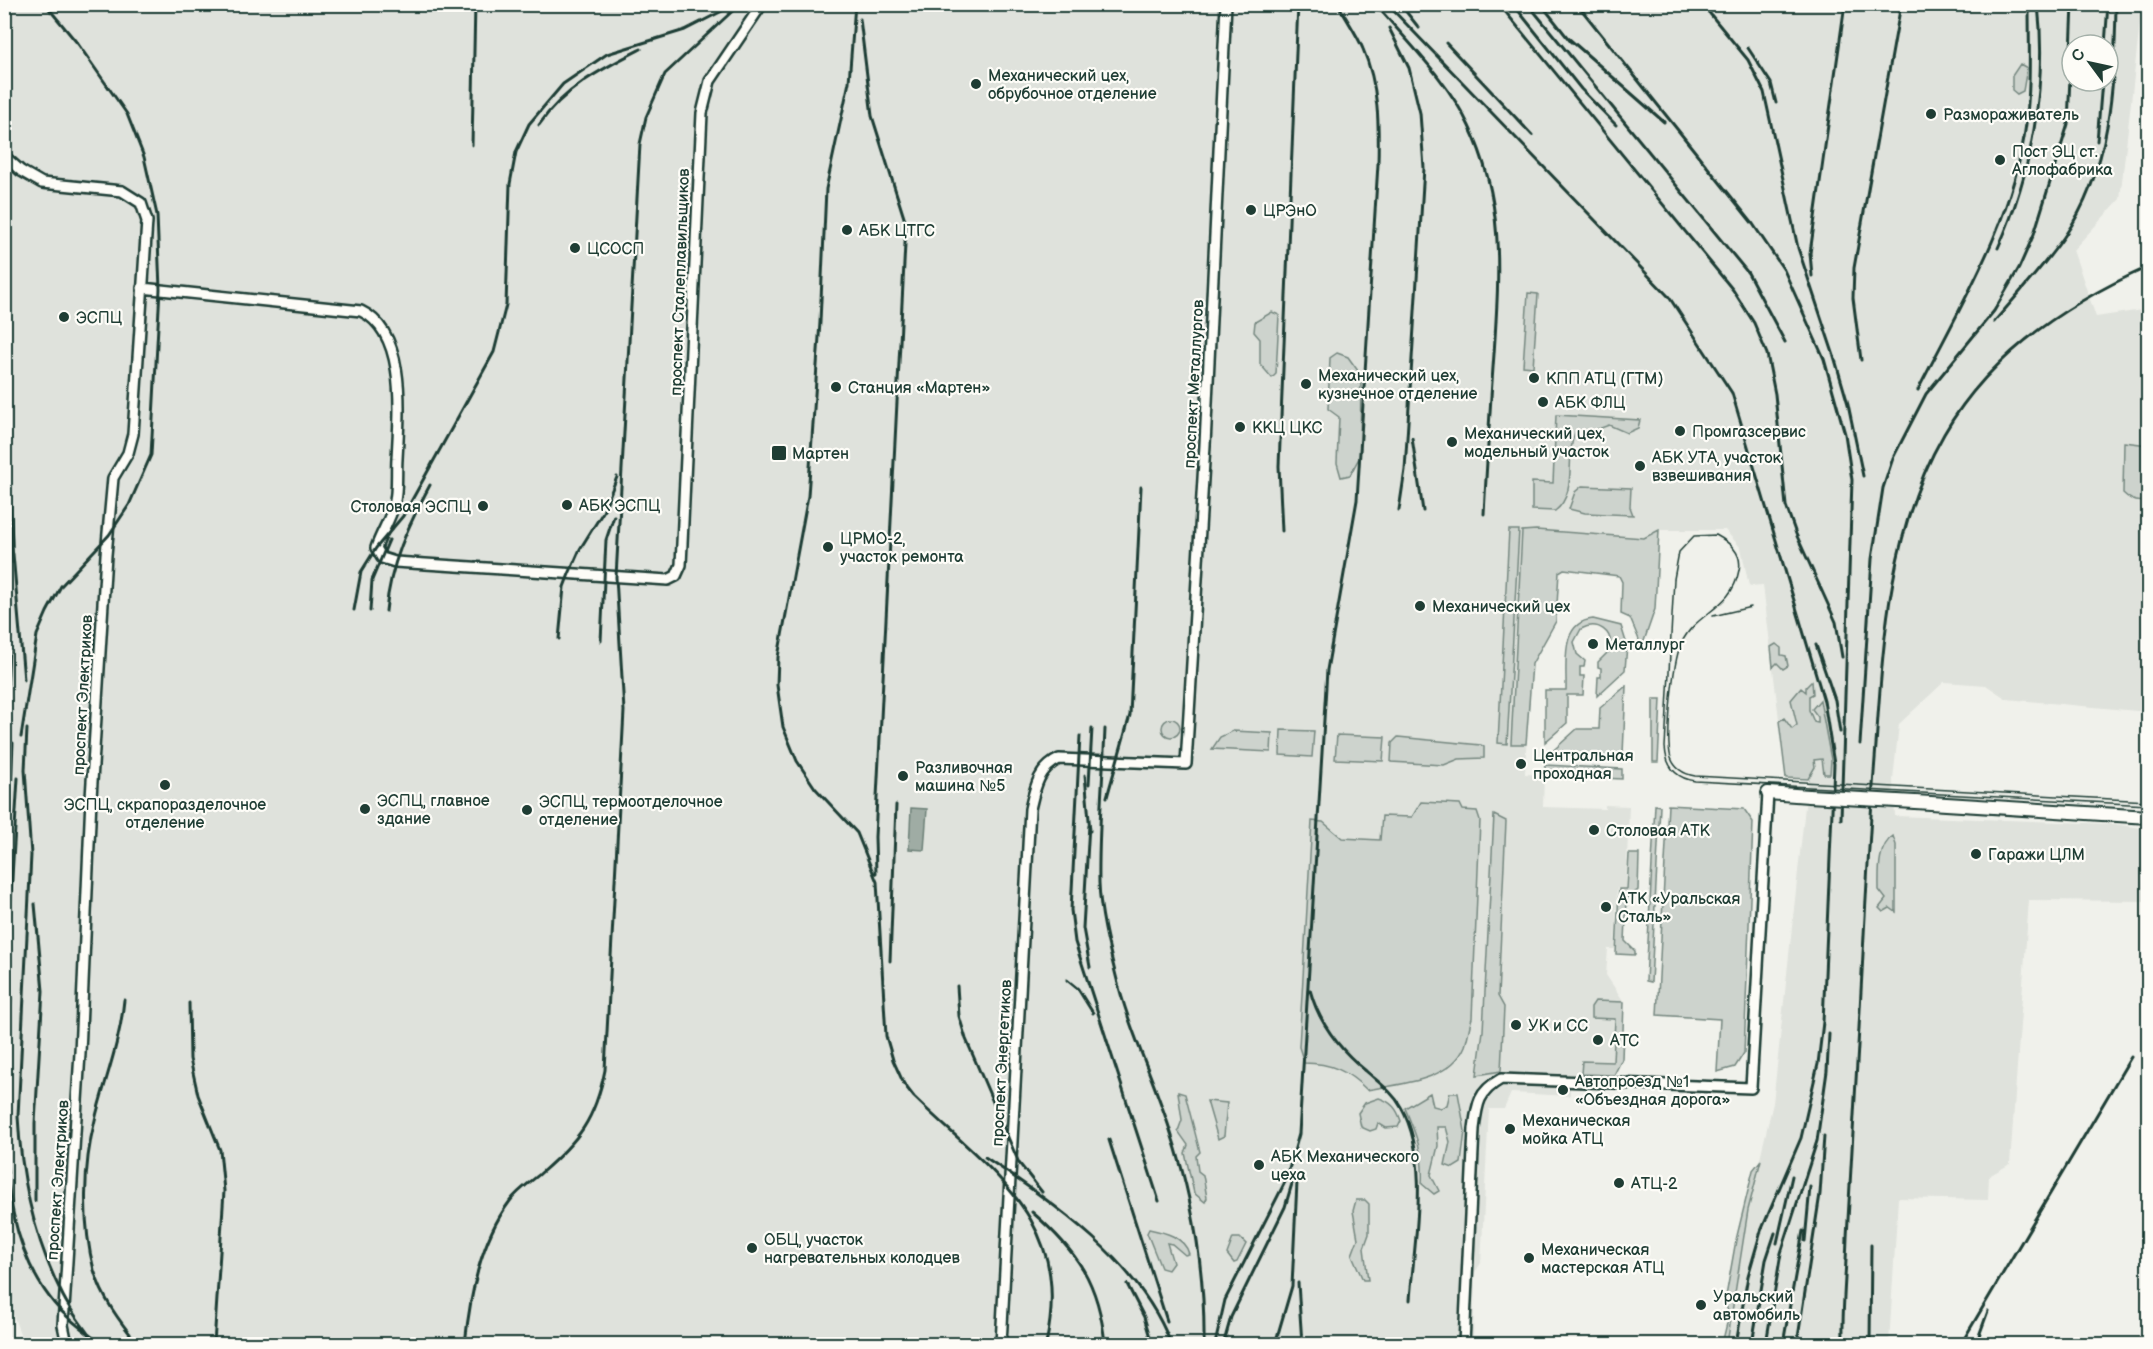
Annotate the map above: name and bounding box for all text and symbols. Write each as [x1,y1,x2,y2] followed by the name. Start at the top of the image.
[2060,33,2120,93] north arrow
[2068,46,2090,65] text: С
[988,67,1157,104] place label: Механический цех, обрубочное отделение
[969,77,983,91] marker: Механический цех, обрубочное отделение
[1943,106,2079,125] place label: Размораживатель
[1924,107,1938,121] marker: Размораживатель
[2011,143,2113,180] place label: Пост ЭЦ ст. Аглофабрика
[1993,153,2007,167] marker: Пост ЭЦ ст. Аглофабрика
[667,167,694,396] street label: проспект Сталеплавильщиков
[1263,202,1317,221] place label: ЦРЭнО
[1244,203,1258,217] marker: ЦРЭнО
[858,222,935,241] place label: АБК ЦТГС
[840,223,854,237] marker: АБК ЦТГС
[587,240,644,259] place label: ЦСОСП
[568,241,582,255] marker: ЦСОСП
[1181,299,1208,469] street label: проспект Металлургов
[76,309,123,328] place label: ЭСПЦ
[57,310,71,324] marker: ЭСПЦ
[1318,367,1478,404] place label: Механический цех, кузнечное отделение
[1546,370,1663,389] place label: КПП АТЦ (ГТМ)
[1527,371,1541,385] marker: КПП АТЦ (ГТМ)
[1299,377,1313,391] marker: Механический цех, кузнечное отделение
[848,379,990,398] place label: Станция «Мартен»
[829,380,843,394] marker: Станция «Мартен»
[1554,394,1626,413] place label: АБК ФЛЦ
[1536,395,1550,409] marker: АБК ФЛЦ
[1252,419,1323,438] place label: ККЦ ЦКС
[1233,420,1247,434] marker: ККЦ ЦКС
[1692,423,1806,442] place label: Промгазсервис
[1673,424,1687,438] marker: Промгазсервис
[1464,425,1610,462] place label: Механический цех, модельный участок
[1445,435,1459,449] marker: Механический цех, модельный участок
[770,444,788,462] marker: Мартен
[792,445,849,464] place label: Мартен
[1651,449,1782,486] place label: АБК УТА, участок взвешивания
[1633,459,1647,473] marker: АБК УТА, участок взвешивания
[578,497,661,516] place label: АБК ЭСПЦ
[350,498,472,517] place label: Столовая ЭСПЦ
[560,498,574,512] marker: АБК ЭСПЦ
[476,499,490,513] marker: Столовая ЭСПЦ
[840,530,964,567] place label: ЦРМО-2, участок ремонта
[821,540,835,554] marker: ЦРМО-2, участок ремонта
[1432,598,1570,617] place label: Механический цех
[1413,599,1427,613] marker: Механический цех
[70,614,97,776] street label: проспект Электриков
[1605,636,1685,655] place label: Металлург
[1586,637,1600,651] marker: Металлург
[1533,747,1634,784] place label: Центральная проходная
[1514,757,1528,771] marker: Центральная проходная
[915,759,1013,796] place label: Разливочная машина №5
[896,769,910,783] marker: Разливочная машина №5
[158,778,172,792] marker: ЭСПЦ, скрапоразделочное отделение
[377,792,490,829] place label: ЭСПЦ, главное здание
[539,793,723,830] place label: ЭСПЦ, термоотделочное отделение
[64,796,266,833] place label: ЭСПЦ, скрапоразделочное отделение
[358,802,372,816] marker: ЭСПЦ, главное здание
[520,803,534,817] marker: ЭСПЦ, термоотделочное отделение
[1606,822,1711,841] place label: Столовая АТК
[1587,823,1601,837] marker: Столовая АТК
[1988,846,2085,865] place label: Гаражи ЦЛМ
[1969,847,1983,861] marker: Гаражи ЦЛМ
[1617,890,1741,927] place label: АТК «Уральская Сталь»
[1599,900,1613,914] marker: АТК «Уральская Сталь»
[989,978,1016,1147] street label: проспект Энергетиков
[1528,1017,1588,1036] place label: УК и СС
[1509,1018,1523,1032] marker: УК и СС
[1609,1032,1639,1051] place label: АТС
[1591,1033,1605,1047] marker: АТС
[1574,1073,1731,1110] place label: Автопроезд №1 «Объездная дорога»
[1556,1083,1570,1097] marker: Автопроезд №1 «Объездная дорога»
[43,1099,74,1261] street label: проспект Электриков
[1522,1112,1631,1149] place label: Механическая мойка АТЦ
[1503,1122,1517,1136] marker: Механическая мойка АТЦ
[1270,1148,1419,1185] place label: АБК Механического цеха
[1252,1158,1266,1172] marker: АБК Механического цеха
[1630,1175,1678,1194] place label: АТЦ-2
[1612,1176,1626,1190] marker: АТЦ-2
[764,1231,960,1268] place label: ОБЦ, участок нагревательных колодцев
[745,1241,759,1255] marker: ОБЦ, участок нагревательных колодцев
[1541,1241,1665,1278] place label: Механическая мастерская АТЦ
[1522,1251,1536,1265] marker: Механическая мастерская АТЦ
[1713,1288,1800,1325] place label: Уральский автомобиль
[1694,1298,1708,1312] marker: Уральский автомобиль

